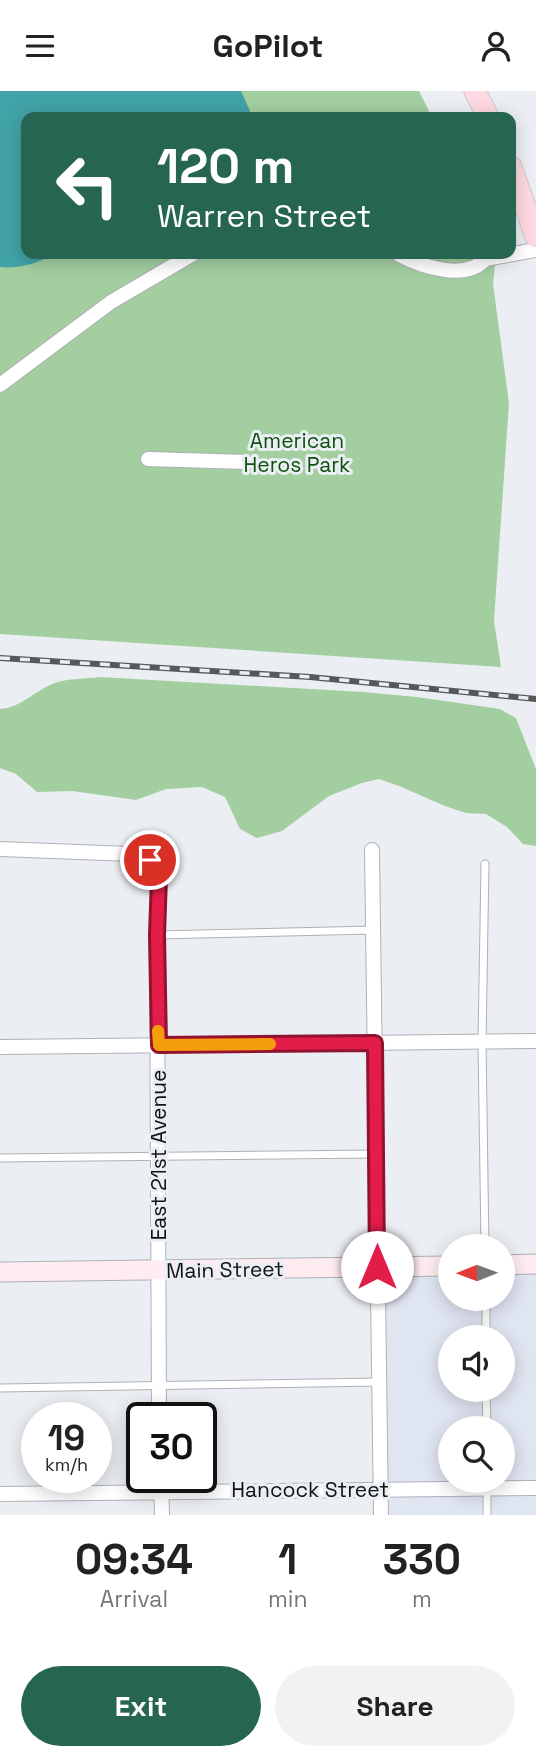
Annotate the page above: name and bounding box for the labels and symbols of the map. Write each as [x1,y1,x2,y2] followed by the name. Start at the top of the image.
[244,427,350,478] park label: American Heros Park
[120,830,180,890] pin
[145,1070,172,1240] street label: East 21st Avenue
[340,1230,414,1304] position arrow
[438,1234,514,1311] north arrow
[166,1255,284,1284] street label: Main Street
[126,1402,217,1493] speed limit sign: 30
[231,1476,389,1503] street label: Hancock Street

